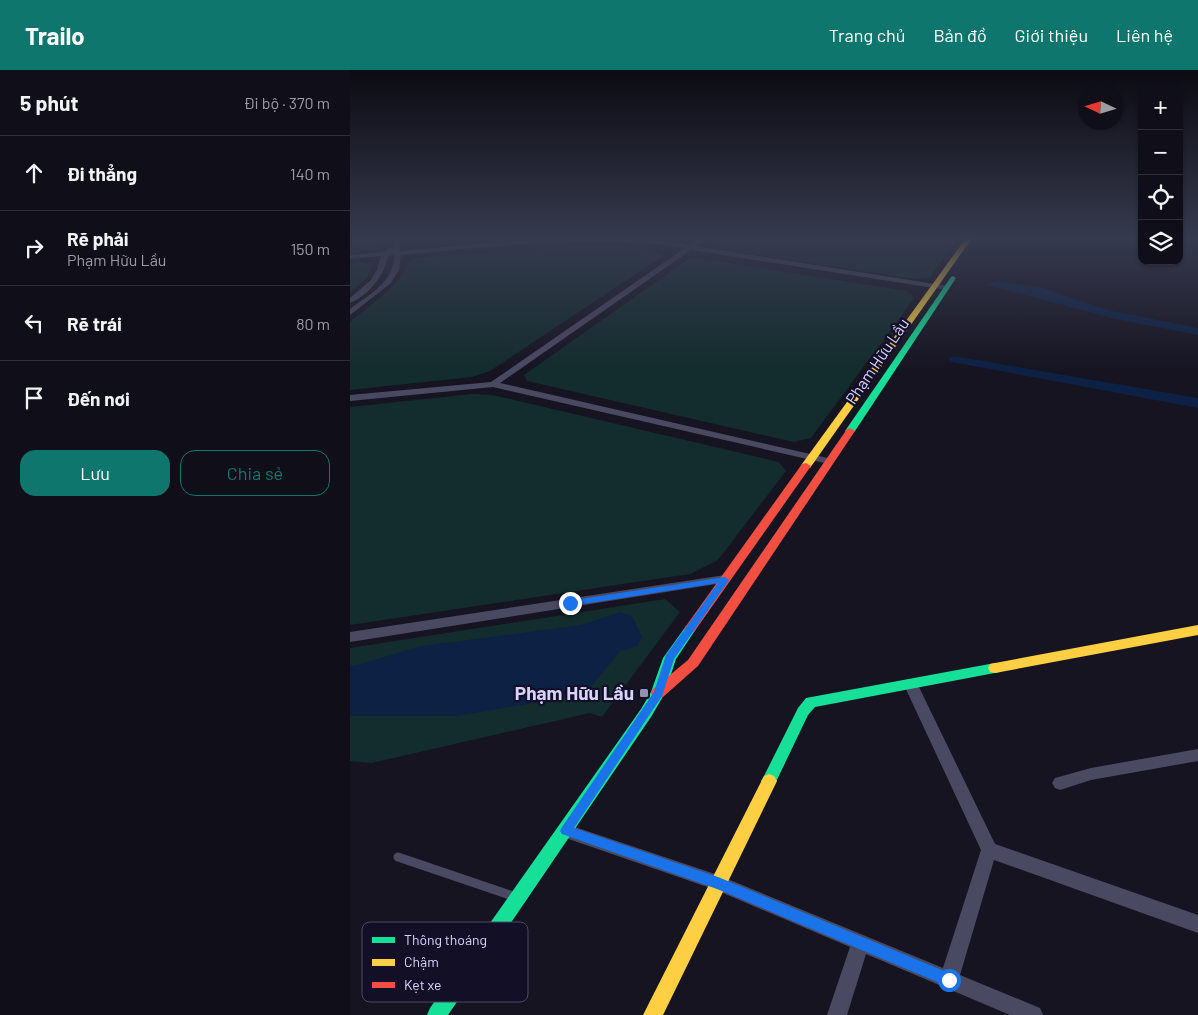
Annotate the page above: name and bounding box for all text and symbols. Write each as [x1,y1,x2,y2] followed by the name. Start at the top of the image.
[25,21,85,50] text: Trailo
[829,24,905,46] text: Trang chủ
[933,24,987,46] text: Bản đồ
[1015,24,1088,46] text: Giới thiệu
[1116,24,1173,46] text: Liên hệ
[1078,85,1123,130] north arrow
[1138,85,1183,265] map controls
[1138,85,1183,130] button: +
[20,90,78,115] text: 5 phút
[244,93,330,112] text: Đi bộ · 370 m
[1138,130,1183,175] button: −
[20,159,48,187] icon: ahead
[67,162,137,185] text: Đi thẳng
[290,164,330,183] text: 140 m
[1138,175,1183,220] button: locate
[1138,220,1183,265] button: layers
[67,227,129,250] text: Rẽ phải
[20,234,48,262] icon: right
[291,239,330,258] text: 150 m
[67,250,166,269] text: Phạm Hữu Lầu
[20,309,48,337] icon: left
[67,312,122,335] text: Rẽ trái
[296,314,330,333] text: 80 m
[841,314,912,407] street label: Phạm Hữu Lầu
[20,384,48,412] icon: arrive
[67,387,130,410] text: Đến nơi
[20,450,170,496] button: Lưu
[180,450,330,496] button: Chia sẻ
[559,592,582,615] route end
[515,681,634,704] place label: Phạm Hữu Lầu
[638,687,650,699] marker: Phạm Hữu Lầu
[362,922,528,1002] legend
[404,931,487,948] text: Thông thoáng
[404,953,439,970] text: Chậm
[938,969,961,992] route start
[404,976,441,993] text: Kẹt xe

